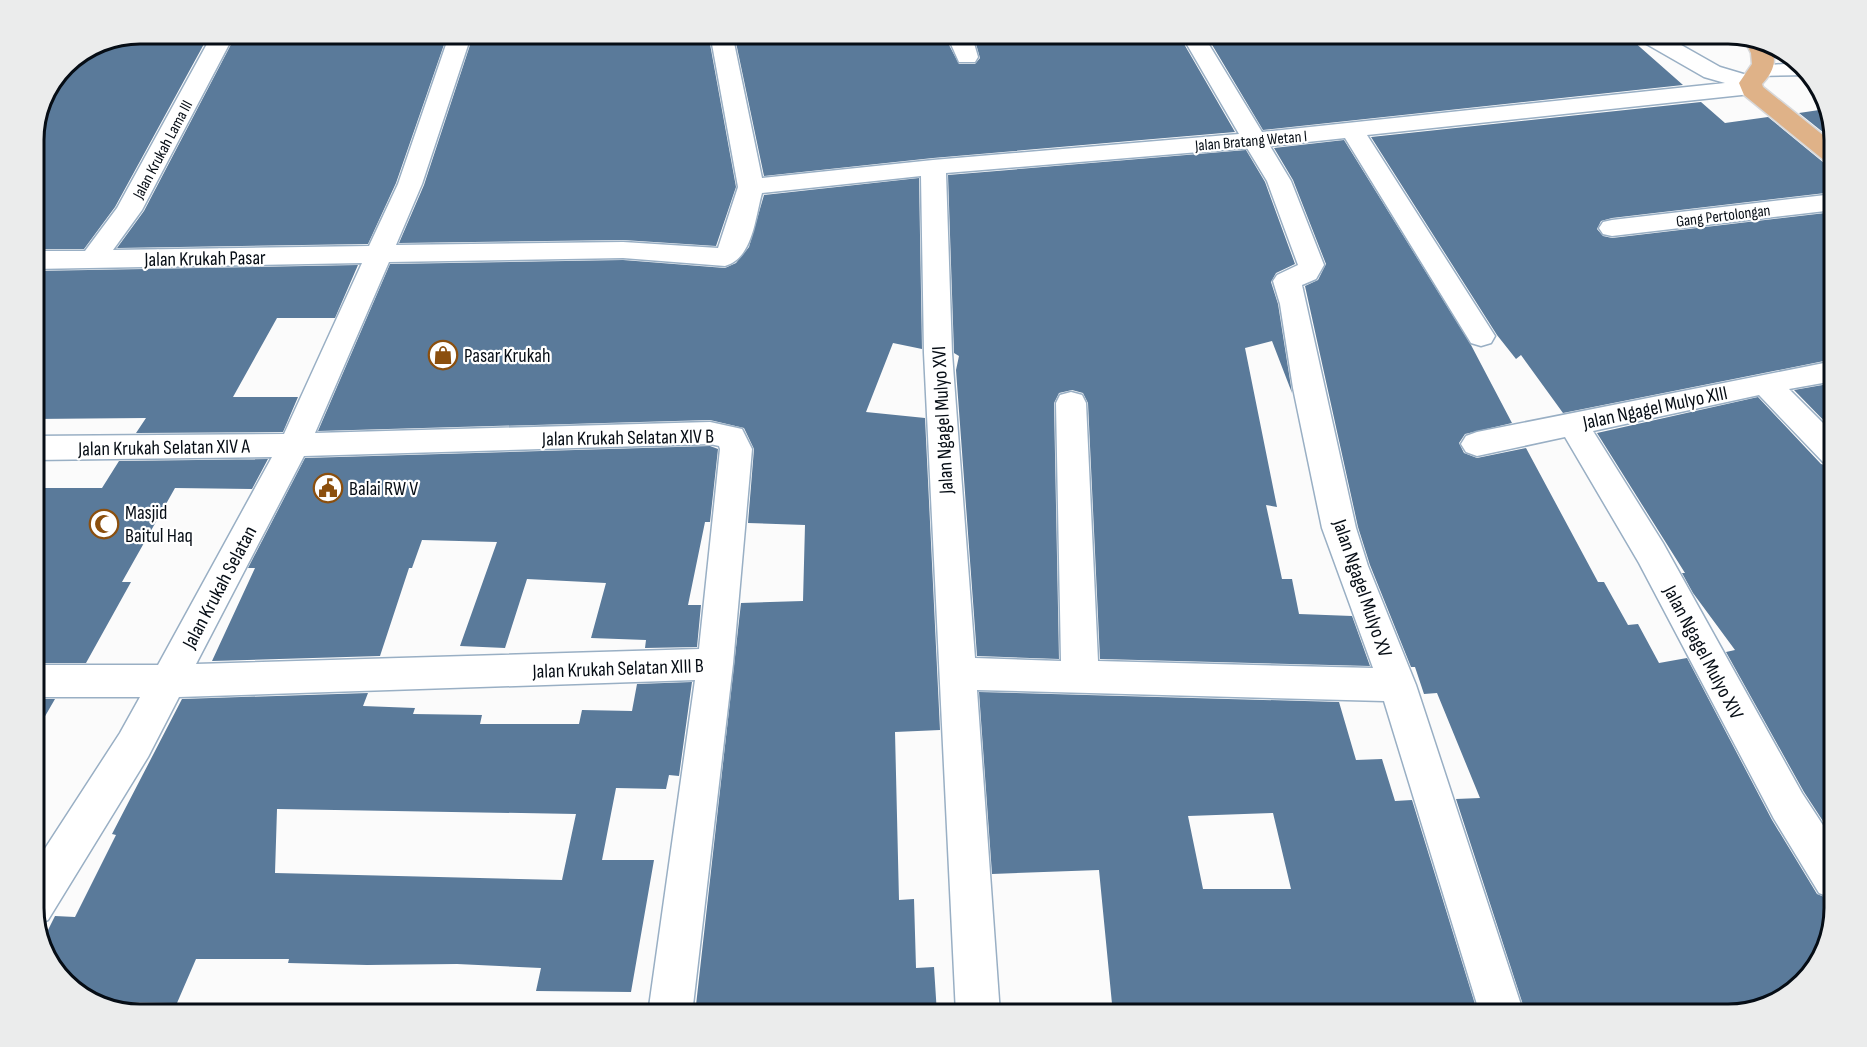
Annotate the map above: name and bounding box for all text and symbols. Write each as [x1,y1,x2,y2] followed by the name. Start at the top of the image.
[129,97,197,203] street label: Jalan Krukah Lama III
[1193,127,1308,156] street label: Jalan Bratang Wetan I
[1675,201,1771,232] street label: Gang Pertolongan
[143,246,266,272] street label: Jalan Krukah Pasar
[427,339,459,371] shop icon: Pasar Krukah
[464,344,551,368] place label: Pasar Krukah
[927,345,959,495] street label: Jalan Ngagel Mulyo XVI
[1580,381,1730,435] street label: Jalan Ngagel Mulyo XIII
[541,424,714,452] street label: Jalan Krukah Selatan XIV B
[77,434,251,462] street label: Jalan Krukah Selatan XIV A
[312,472,344,504] public building icon: Balai RW V
[349,477,418,501] place label: Balai RW V
[125,501,193,548] place label: Masjid Baitul Haq
[88,508,120,540] mosque icon: Masjid Baitul Haq
[1327,515,1397,660] street label: Jalan Ngagel Mulyo XV
[177,522,262,654] street label: Jalan Krukah Selatan
[1657,581,1748,723] street label: Jalan Ngagel Mulyo XIV
[531,654,704,684] street label: Jalan Krukah Selatan XIII B

